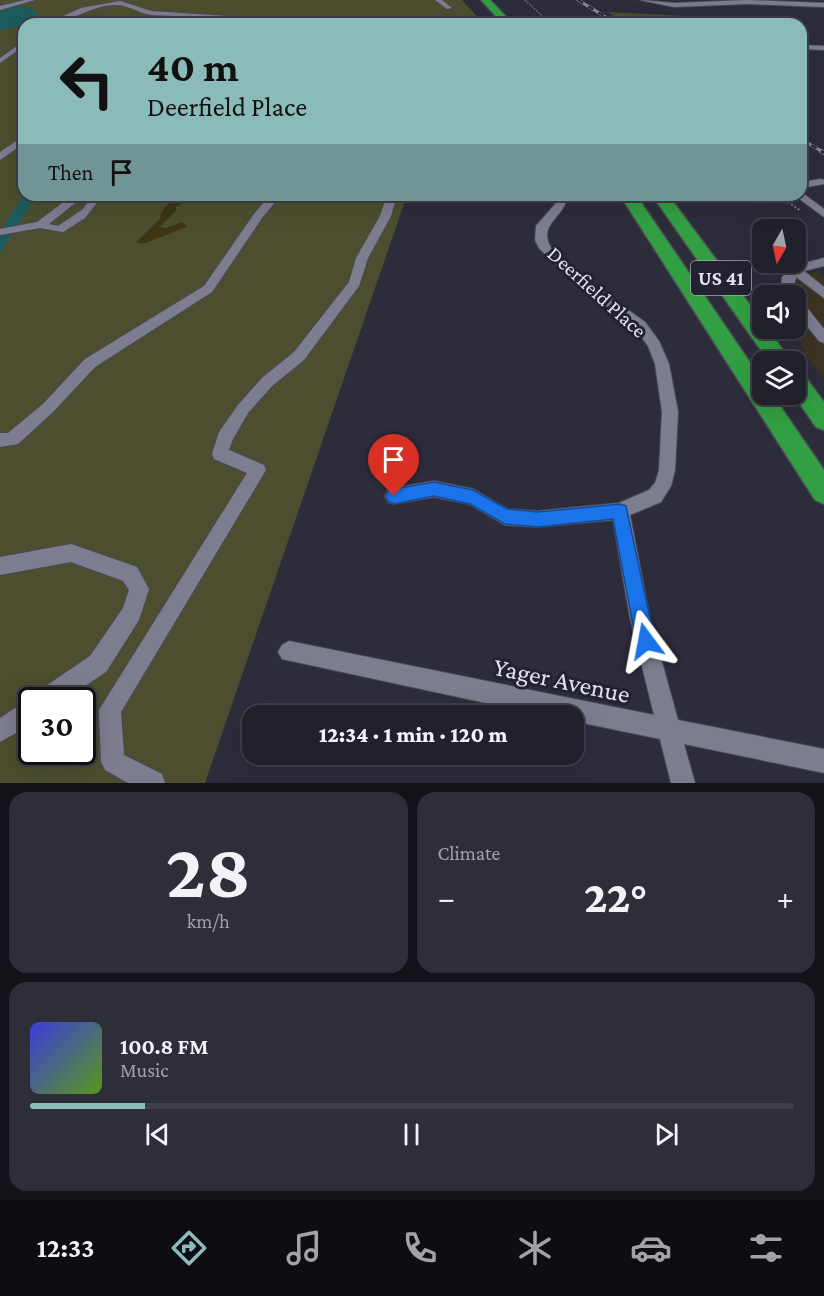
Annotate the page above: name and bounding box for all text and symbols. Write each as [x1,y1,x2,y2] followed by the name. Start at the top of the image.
[48,42,126,120] icon: left
[147,43,239,90] text: 40 m
[147,92,307,122] text: Deerfield Place
[105,156,138,189] icon: arrive
[48,160,93,185] text: Then
[752,219,806,273] north arrow
[752,219,806,405] map controls
[543,241,651,343] street label: Deerfield Place
[691,261,751,295] road number: US 41
[752,285,806,339] button: sound
[752,351,806,405] button: layers
[368,434,419,496] pin
[377,443,410,476] icon: arrive
[614,609,678,673] position arrow
[491,652,633,709] street label: Yager Avenue
[18,687,96,765] speed limit sign: 30
[319,722,507,747] text: 12:34 · 1 min · 120 m
[166,827,251,914] text: 28
[438,842,500,864] text: Climate
[584,872,648,922] text: 22°
[438,879,455,916] text: −
[777,879,794,916] text: +
[187,910,230,932] text: km/h
[120,1034,208,1059] text: 100.8 FM
[120,1059,169,1081] text: Music
[141,1118,174,1151] icon: previous
[395,1118,428,1151] icon: pause
[650,1118,683,1151] icon: next
[168,1227,210,1269] icon: directions
[283,1227,325,1269] icon: music
[399,1227,441,1269] icon: phone
[514,1227,556,1269] icon: climate
[630,1227,672,1269] icon: car
[745,1227,787,1269] icon: filters
[37,1233,94,1263] text: 12:33

